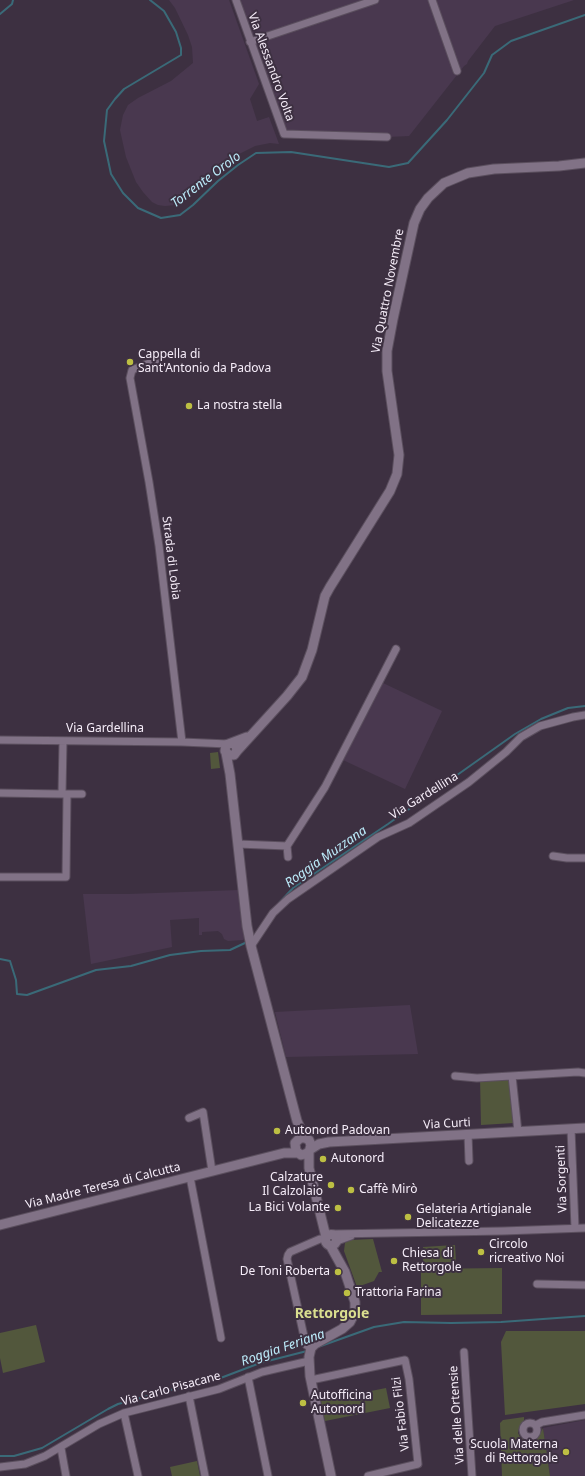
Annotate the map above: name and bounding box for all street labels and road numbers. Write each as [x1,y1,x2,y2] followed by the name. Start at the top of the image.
[245,11,297,123] street label: Via Alessandro Volta
[369,228,407,354] street label: Via Quattro Novembre
[159,515,183,601] street label: Strada di Lobia
[66,722,144,736] street label: Via Gardellina
[387,769,461,823] street label: Via Gardellina
[423,1116,471,1132] street label: Via Curti
[554,1145,570,1213] street label: Via Sorgenti
[24,1160,182,1212] street label: Via Madre Teresa di Calcutta
[446,1365,468,1465] street label: Via delle Ortensie
[120,1369,222,1409] street label: Via Carlo Pisacane
[389,1376,413,1452] street label: Via Fabio Filzi

